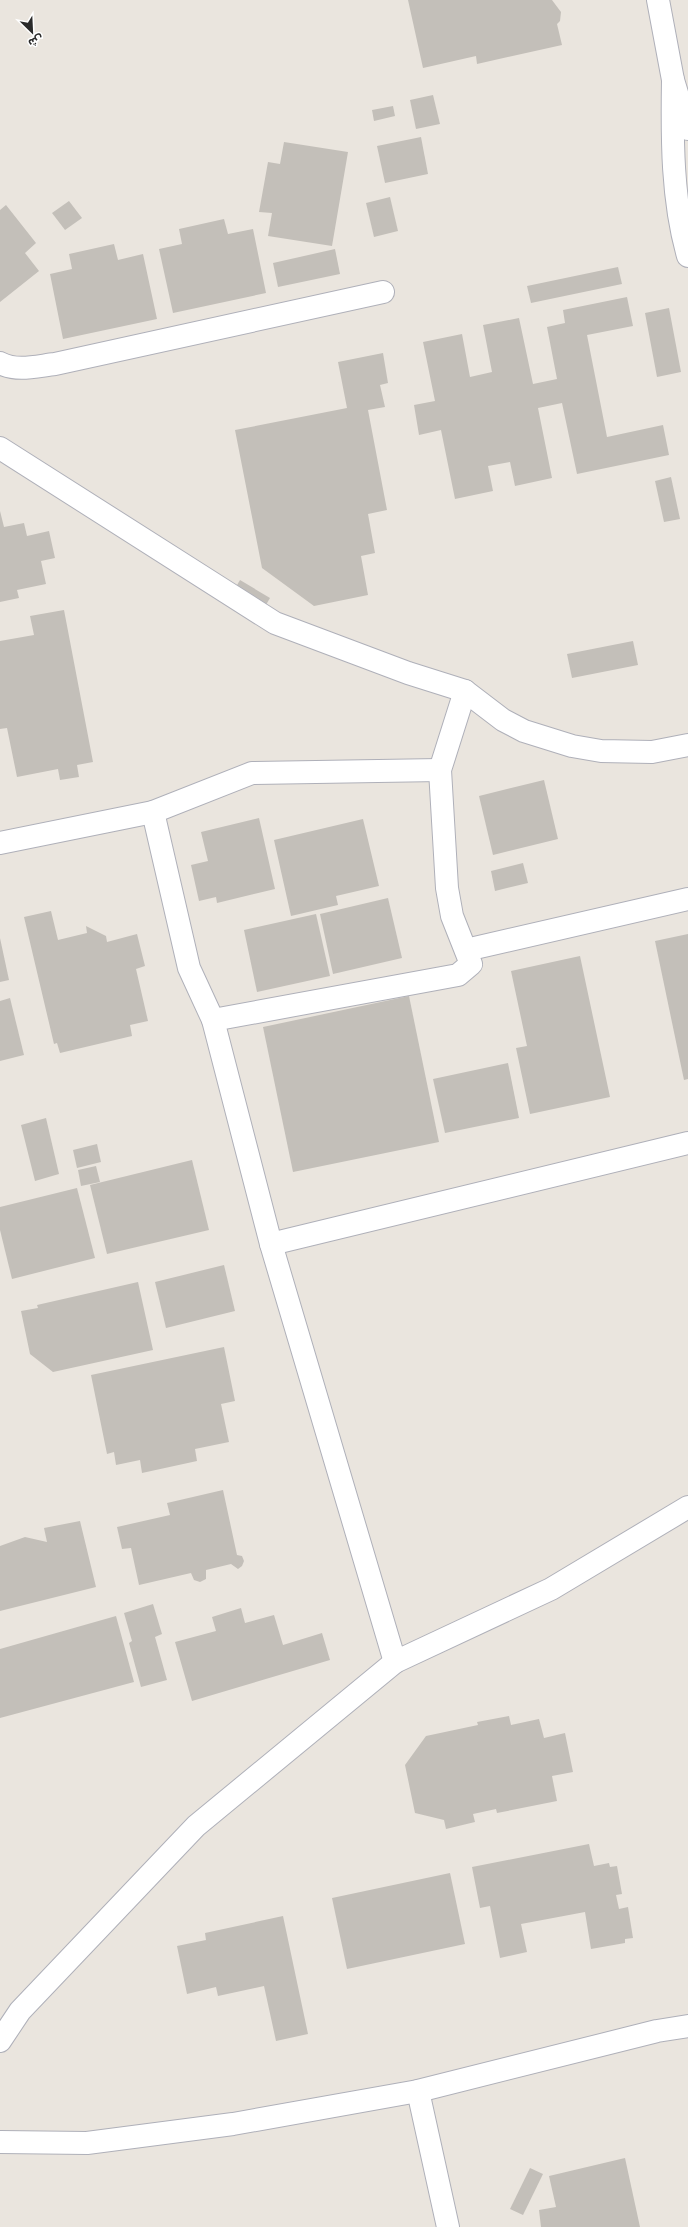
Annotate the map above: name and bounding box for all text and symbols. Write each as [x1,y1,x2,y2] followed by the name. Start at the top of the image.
[12,12,52,52] north arrow
[26,32,46,51] text: ش

